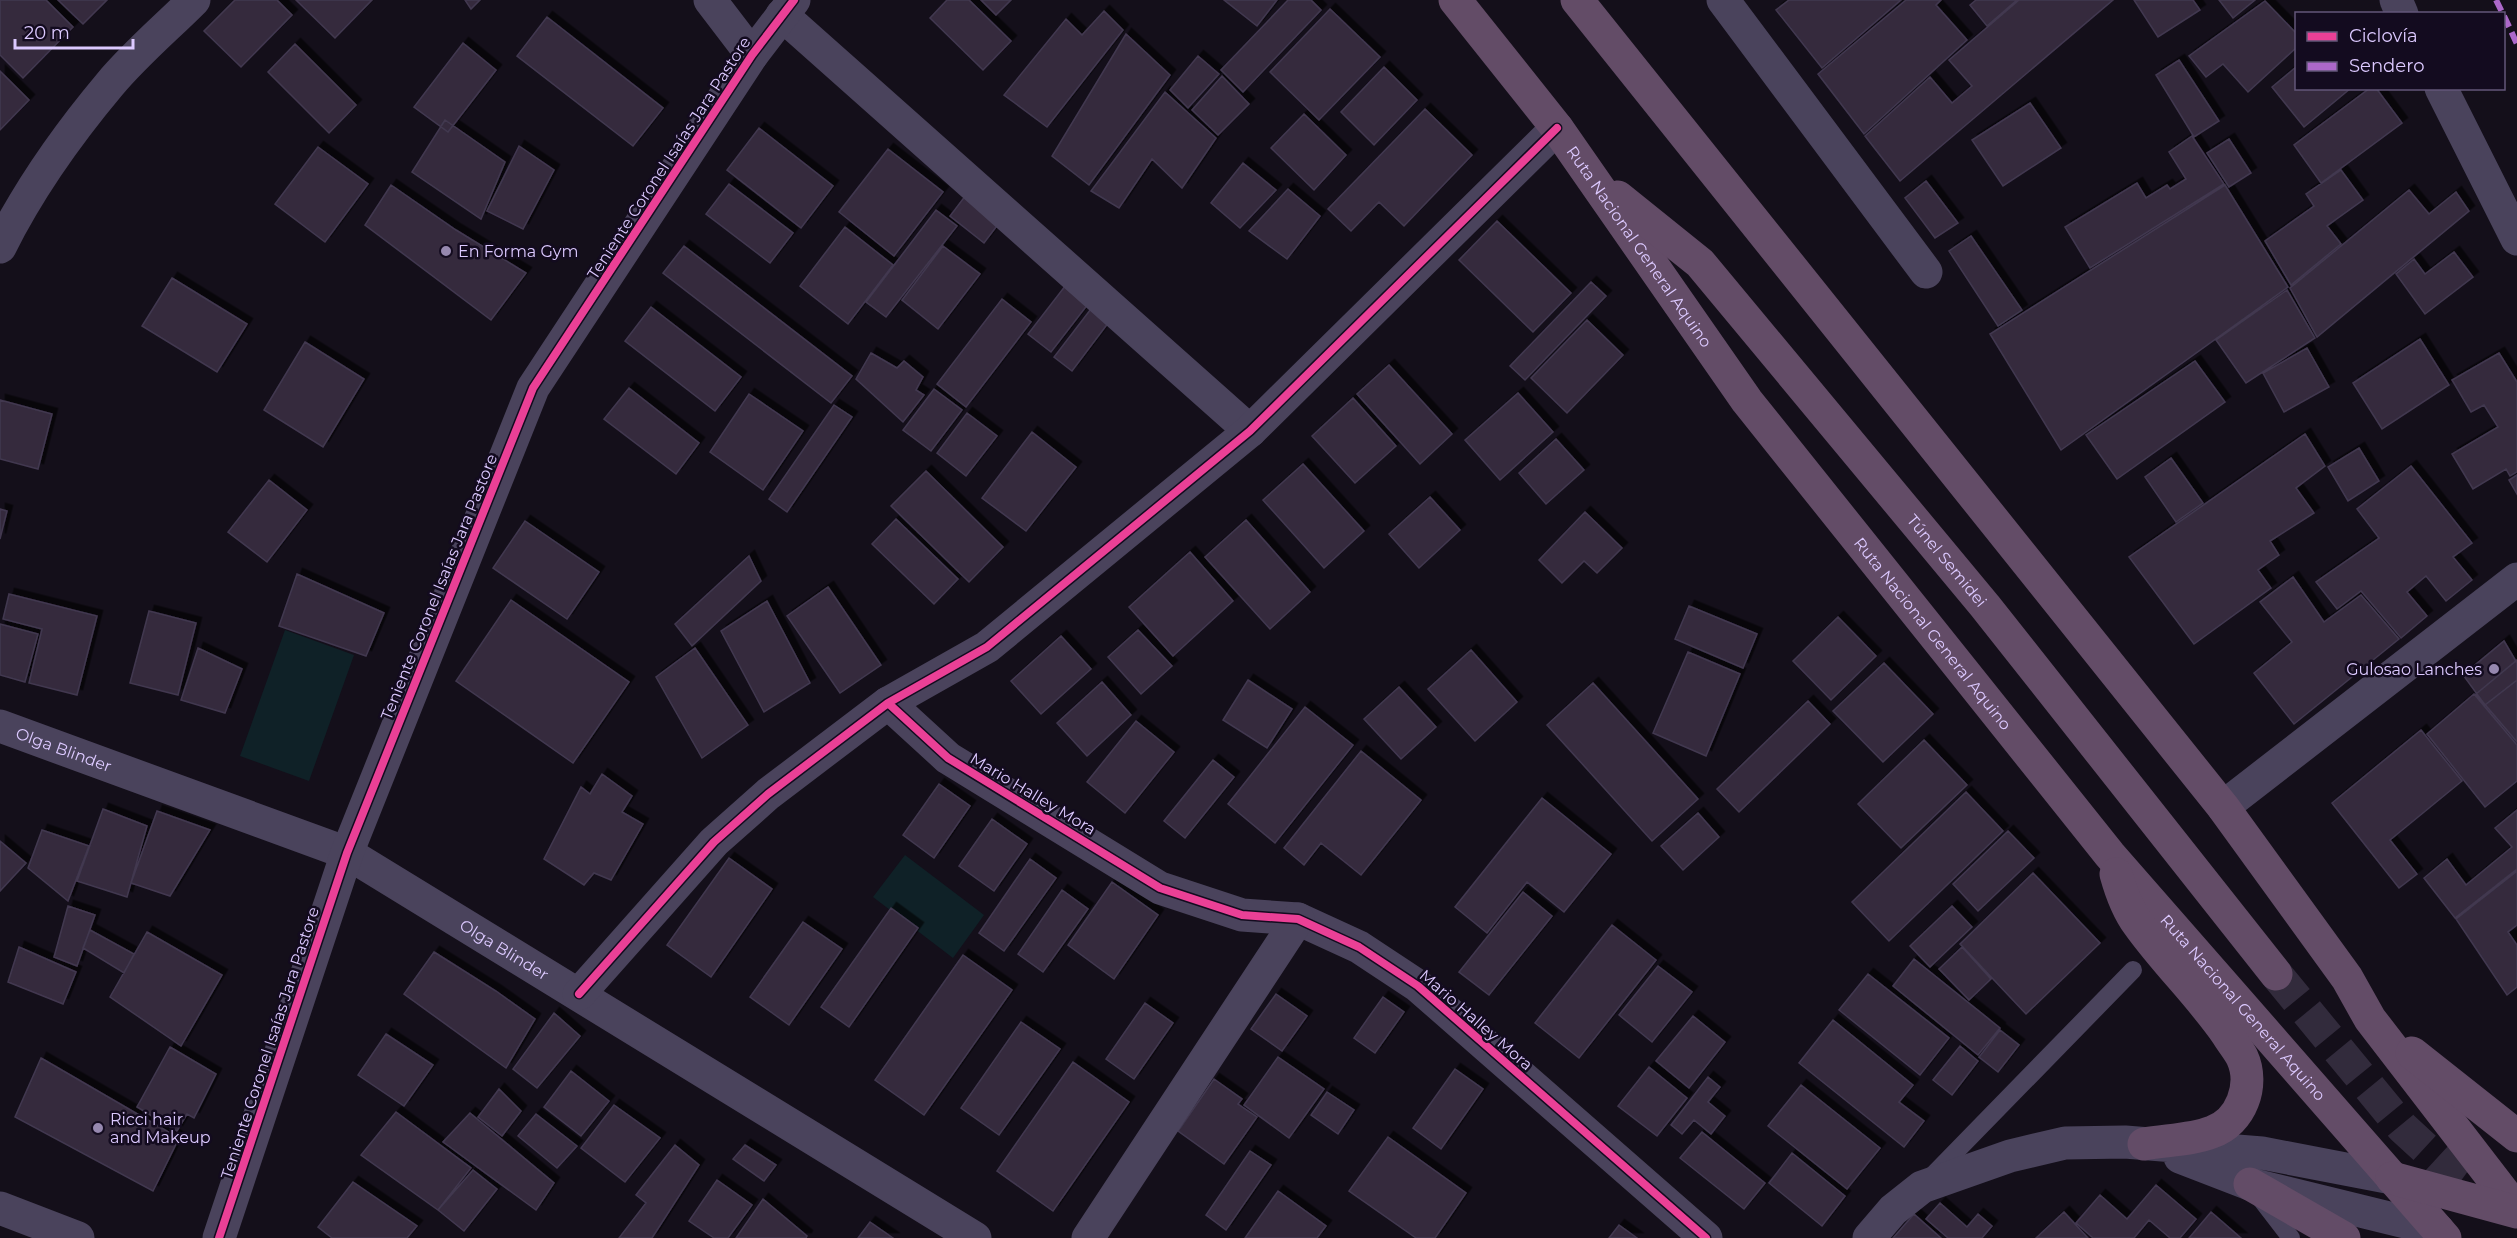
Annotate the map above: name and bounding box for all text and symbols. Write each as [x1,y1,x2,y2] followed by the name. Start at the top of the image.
[15,12,134,50] scale bar
[2295,12,2505,90] legend
[24,22,70,44] text: 20 m
[2349,25,2418,47] text: Ciclovía
[583,33,755,283] street label: Teniente Coronel Isaías Jara Pastore
[2349,55,2424,77] text: Sendero
[1563,142,1716,351] street label: Ruta Nacional General Aquino
[458,242,579,261] place label: En Forma Gym
[439,244,453,258] marker: En Forma Gym
[377,451,501,723] street label: Teniente Coronel Isaías Jara Pastore
[1903,510,1991,611] street label: Túnel Semidei
[1850,533,2016,734] street label: Ruta Nacional General Aquino
[2346,660,2482,679] place label: Gulosao Lanches
[2487,662,2501,676] marker: Gulosao Lanches
[13,723,114,776] street label: Olga Blinder
[967,749,1099,839] street label: Mario Halley Mora
[217,904,323,1182] street label: Teniente Coronel Isaías Jara Pastore
[2157,910,2330,1104] street label: Ruta Nacional General Aquino
[456,915,552,984] street label: Olga Blinder
[1416,966,1536,1074] street label: Mario Halley Mora
[110,1110,211,1147] place label: Ricci hair and Makeup
[91,1121,105,1135] marker: Ricci hair and Makeup

